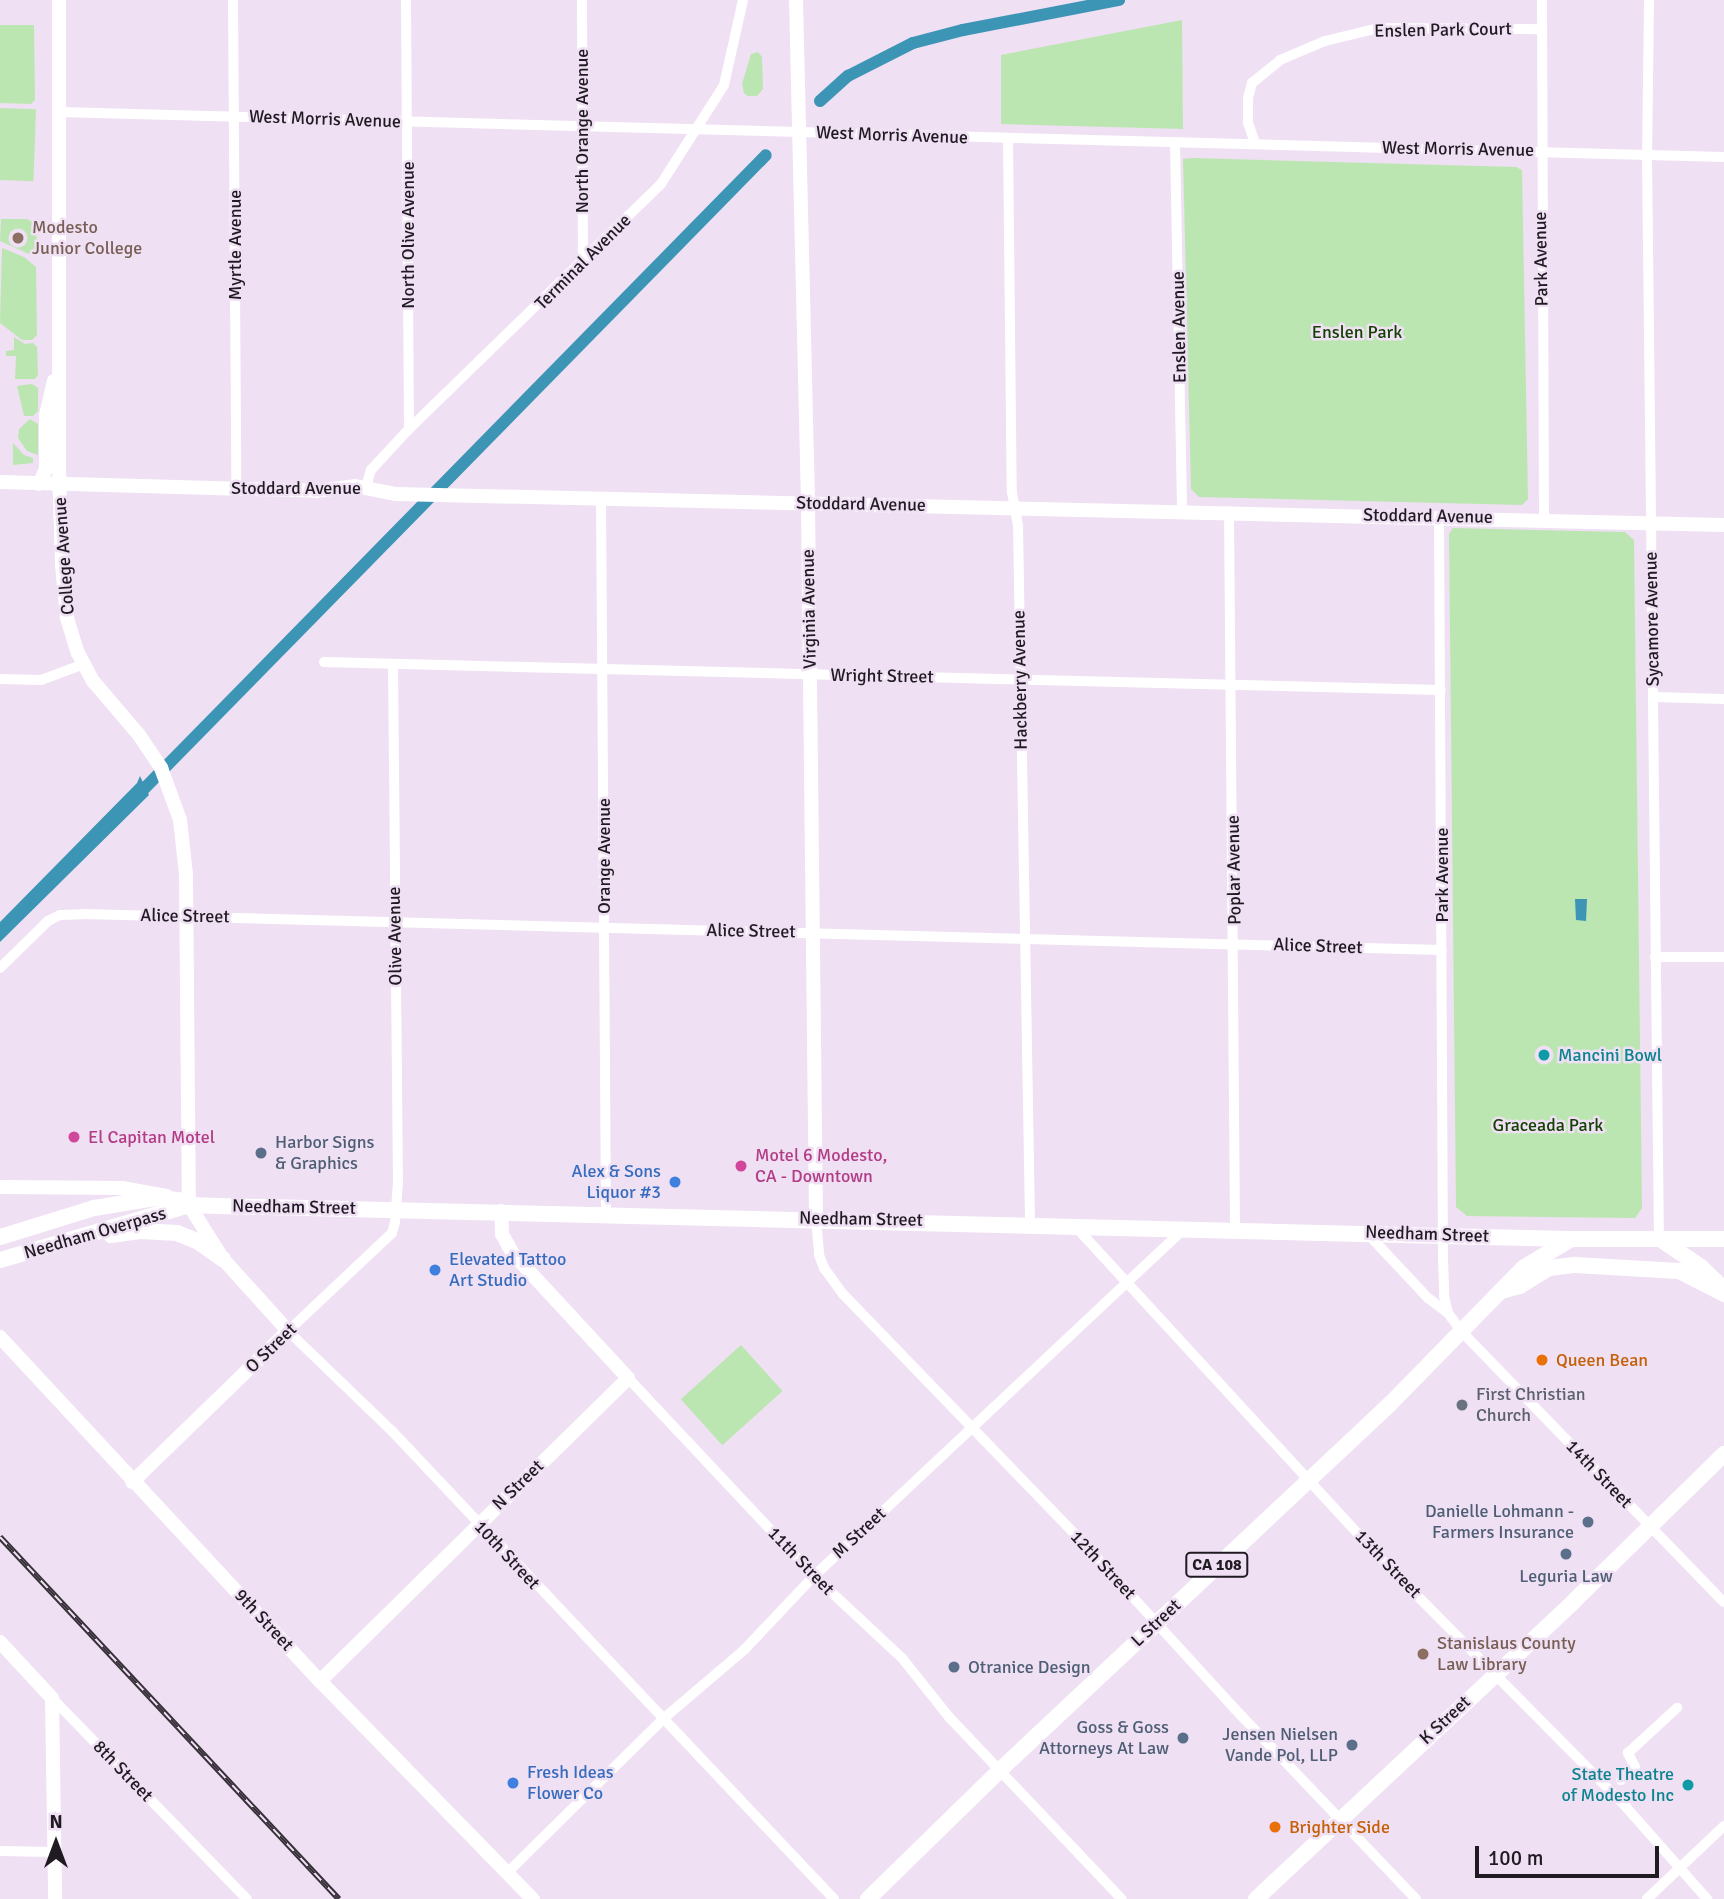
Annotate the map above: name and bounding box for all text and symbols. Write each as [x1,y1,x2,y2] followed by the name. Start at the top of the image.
[1374,18,1512,42] street label: Enslen Park Court
[571,49,593,213] street label: North Orange Avenue
[249,106,401,132] street label: West Morris Avenue
[816,122,968,148] street label: West Morris Avenue
[1382,137,1534,161] street label: West Morris Avenue
[397,161,419,309] street label: North Olive Avenue
[224,190,246,300] street label: Myrtle Avenue
[531,210,635,314] street label: Terminal Avenue
[1529,211,1553,307] street label: Park Avenue
[32,217,142,260] place label: Modesto Junior College
[10,230,26,246] marker: Modesto Junior College
[1167,271,1191,383] street label: Enslen Avenue
[1312,321,1402,343] park label: Enslen Park
[231,477,361,499] street label: Stoddard Avenue
[796,492,926,516] street label: Stoddard Avenue
[49,496,79,616] street label: College Avenue
[1363,504,1493,528] street label: Stoddard Avenue
[797,549,821,669] street label: Virginia Avenue
[1640,551,1664,687] street label: Sycamore Avenue
[1008,610,1032,750] street label: Hackberry Avenue
[830,664,934,688] street label: Wright Street
[593,798,615,914] street label: Orange Avenue
[1222,815,1246,925] street label: Poplar Avenue
[1431,828,1453,922] street label: Park Avenue
[383,886,407,986] street label: Olive Avenue
[140,904,230,928] street label: Alice Street
[706,919,796,943] street label: Alice Street
[1273,934,1363,958] street label: Alice Street
[1558,1044,1662,1066] place label: Mancini Bowl
[1536,1047,1552,1063] marker: Mancini Bowl
[1493,1114,1603,1136] park label: Graceada Park
[88,1126,215,1148] place label: El Capitan Motel
[66,1129,82,1145] marker: El Capitan Motel
[275,1132,374,1174] place label: Harbor Signs & Graphics
[253,1145,269,1161] marker: Harbor Signs & Graphics
[755,1145,887,1188] place label: Motel 6 Modesto, CA - Downtown
[733,1158,749,1174] marker: Motel 6 Modesto, CA - Downtown
[572,1161,661,1204] place label: Alex & Sons Liquor #3
[667,1174,683,1190] marker: Alex & Sons Liquor #3
[232,1195,356,1219] street label: Needham Street
[21,1202,169,1264] street label: Needham Overpass
[799,1207,923,1231] street label: Needham Street
[1365,1221,1489,1247] street label: Needham Street
[449,1249,566,1292] place label: Elevated Tattoo Art Studio
[427,1262,443,1278] marker: Elevated Tattoo Art Studio
[241,1318,301,1378] street label: O Street
[1556,1349,1648,1371] place label: Queen Bean
[1534,1352,1550,1368] marker: Queen Bean
[1476,1384,1586,1426] place label: First Christian Church
[1454,1397,1470,1413] marker: First Christian Church
[1561,1435,1637,1513] street label: 14th Street
[488,1455,548,1515] street label: N Street
[1425,1501,1574,1544] place label: Danielle Lohmann - Farmers Insurance
[828,1503,890,1563] street label: M Street
[1580,1514,1596,1530] marker: Danielle Lohmann - Farmers Insurance
[470,1516,544,1594] street label: 10th Street
[763,1522,839,1600] street label: 11th Street
[1350,1525,1426,1603] street label: 13th Street
[1066,1526,1140,1604] street label: 12th Street
[1558,1546,1574,1562] marker: Leguria Law
[1184,1553,1250,1578] road number: CA 108
[1519,1565,1613,1587] place label: Leguria Law
[230,1585,298,1655] street label: 9th Street
[1127,1595,1185,1651] street label: L Street
[1437,1633,1576,1676] place label: Stanislaus County Law Library
[1415,1646,1431,1662] marker: Stanislaus County Law Library
[968,1656,1091,1678] place label: Otranice Design
[946,1659,962,1675] marker: Otranice Design
[1415,1691,1475,1749] street label: K Street
[1039,1717,1169,1760] place label: Goss & Goss Attorneys At Law
[1222,1724,1338,1766] place label: Jensen Nielsen Vande Pol, LLP
[1175,1730,1191,1746] marker: Goss & Goss Attorneys At Law
[89,1736,157,1806] street label: 8th Street
[1344,1737,1360,1753] marker: Jensen Nielsen Vande Pol, LLP
[527,1762,614,1804] place label: Fresh Ideas Flower Co
[1561,1764,1674,1806] place label: State Theatre of Modesto Inc
[505,1775,521,1791] marker: Fresh Ideas Flower Co
[1680,1777,1696,1793] marker: State Theatre of Modesto Inc
[21,1808,91,1878] north arrow
[49,1810,63,1834] text: N
[1289,1816,1390,1838] place label: Brighter Side
[1267,1819,1283,1835] marker: Brighter Side
[1479,1832,1663,1876] scale bar
[1488,1845,1543,1871] text: 100 m

